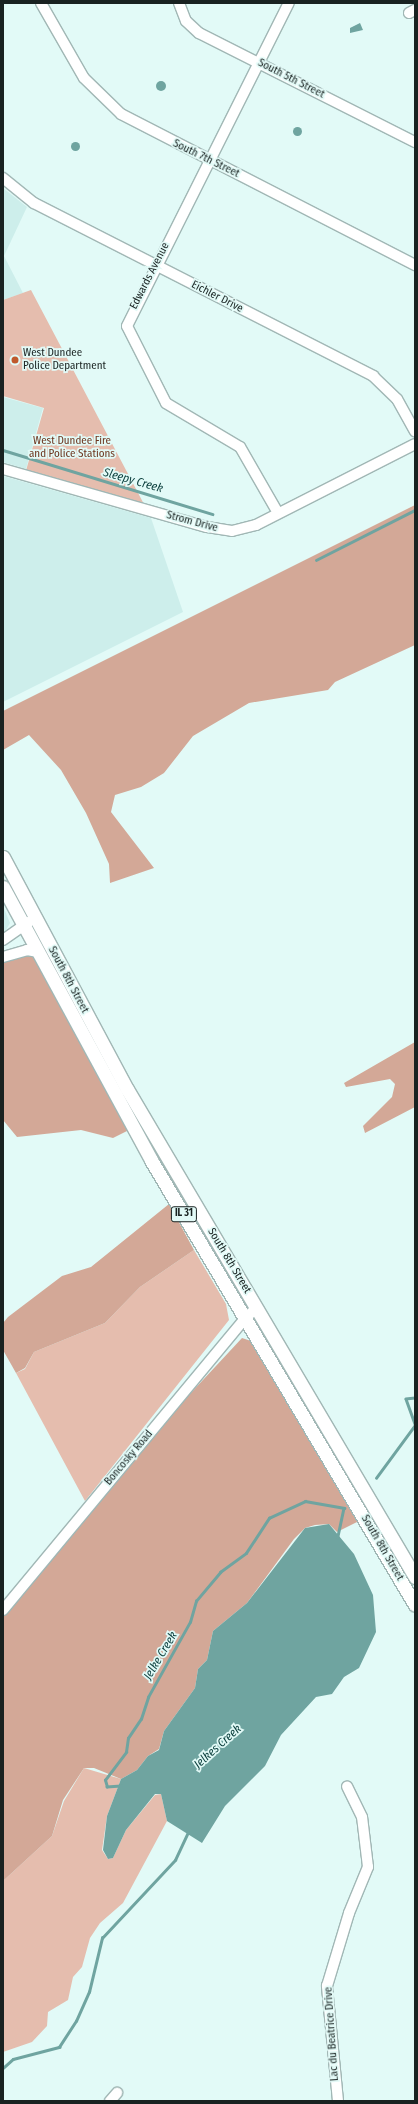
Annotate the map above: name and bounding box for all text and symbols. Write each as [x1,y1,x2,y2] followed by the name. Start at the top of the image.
[255,57,327,101] street label: South 5th Street
[171,137,241,181] street label: South 7th Street
[128,240,172,312] street label: Edwards Avenue
[189,278,245,316] street label: Eichler Drive
[23,347,106,373] place label: West Dundee Police Department
[10,355,20,365] marker: West Dundee Police Department
[29,435,115,461] park label: West Dundee Fire and Police Stations
[101,466,165,496] water label: Sleepy Creek
[165,509,219,535] street label: Strom Drive
[45,944,91,1016] street label: South 8th Street
[170,1206,198,1222] road number: IL 31
[204,1226,254,1296] street label: South 8th Street
[102,1428,156,1488] street label: Boncosky Road
[358,1513,406,1583] street label: South 8th Street
[141,1629,181,1683] water label: Jelke Creek
[191,1722,245,1772] water label: Jelkes Creek
[322,1986,342,2082] street label: Lac du Beatrice Drive

